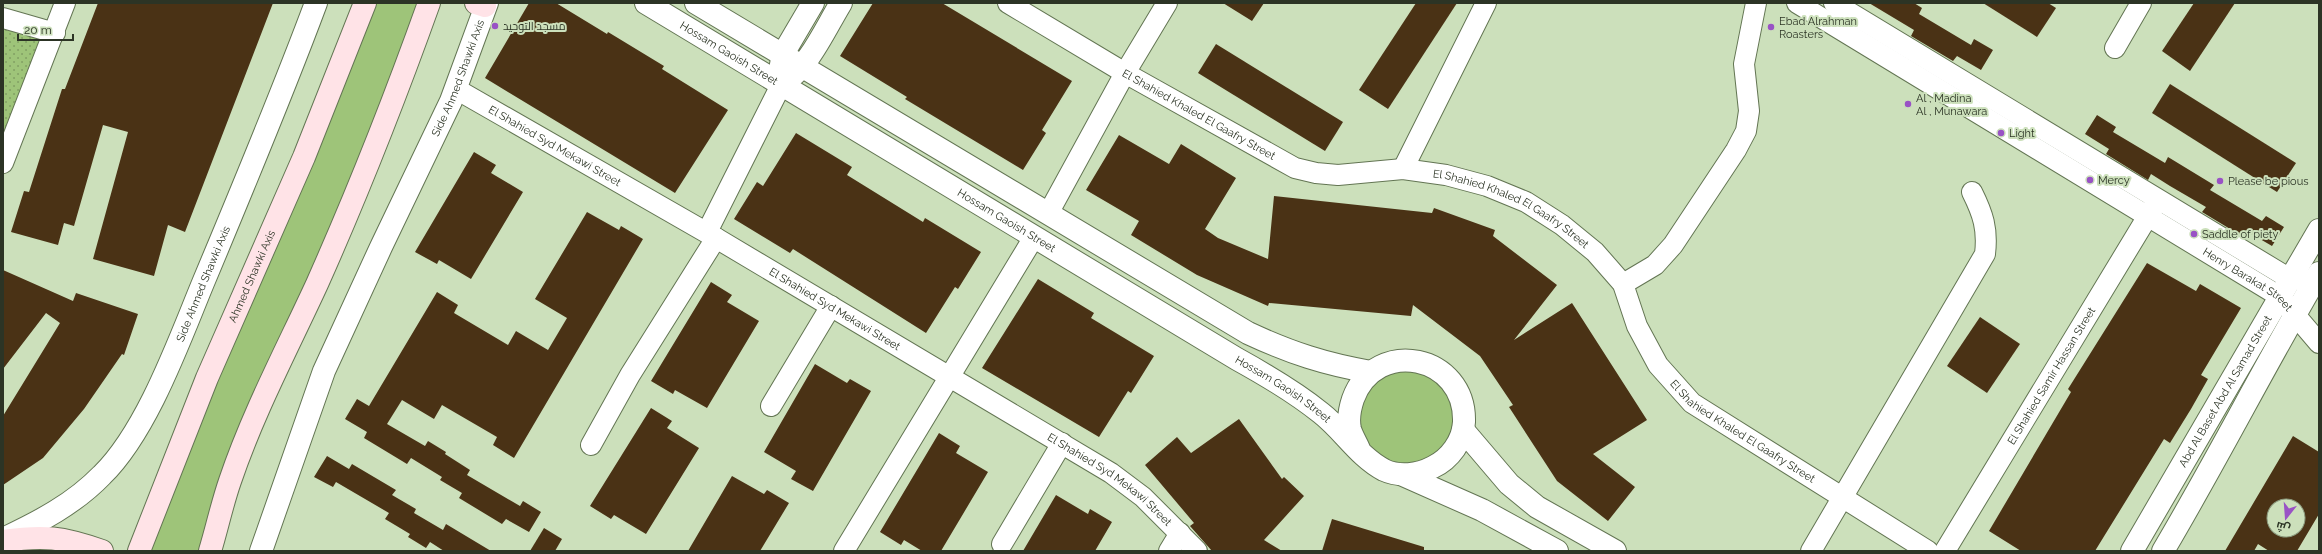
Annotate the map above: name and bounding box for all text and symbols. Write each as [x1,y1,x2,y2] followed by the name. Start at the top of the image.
[1779,15,1857,41] place label: Ebad Alrahman Roasters
[18,16,73,42] scale bar
[429,18,487,139] street label: Side Ahmed Shawki Axis
[677,19,780,88] street label: Hossam Gaoish Street
[503,20,566,33] place label: مسجد التوحيد
[490,21,500,31] marker: مسجد التوحيد
[1766,22,1776,32] marker: Ebad Alrahman Roasters
[24,23,52,37] text: 20 m
[1120,67,1278,163] street label: El Shahied Khaled El Gaafry Street
[1916,92,1987,118] place label: Al , Madina Al , Munawara
[1903,99,1913,109] marker: Al , Madina Al , Munawara
[486,103,623,189] street label: El Shahied Syd Mekawi Street
[2009,127,2035,140] place label: Light
[1996,128,2006,138] marker: Light
[1432,167,1592,251] street label: El Shahied Khaled El Gaafry Street
[2098,174,2130,187] place label: Mercy
[2085,175,2095,185] marker: Mercy
[2228,175,2309,188] place label: Please be pious
[2215,176,2225,186] marker: Please be pious
[955,186,1058,255] street label: Hossam Gaoish Street
[174,224,233,344] street label: Side Ahmed Shawki Axis
[226,228,278,325] street label: Ahmed Shawki Axis
[2202,228,2279,241] place label: Saddle of piety
[2189,229,2199,239] marker: Saddle of piety
[2200,245,2295,314] street label: Henry Barakat Street
[767,265,903,353] street label: El Shahied Syd Mekawi Street
[2005,305,2098,447] street label: El Shahied Samir Hassan Street
[2176,313,2275,469] street label: Abd Al Baset Abd Al Samad Street
[1233,353,1334,426] street label: Hossam Gaoish Street
[1667,377,1818,486] street label: El Shahied Khaled El Gaafry Street
[1045,431,1174,529] street label: El Shahied Syd Mekawi Street
[2266,498,2306,538] north arrow
[2275,519,2292,535] text: ش

